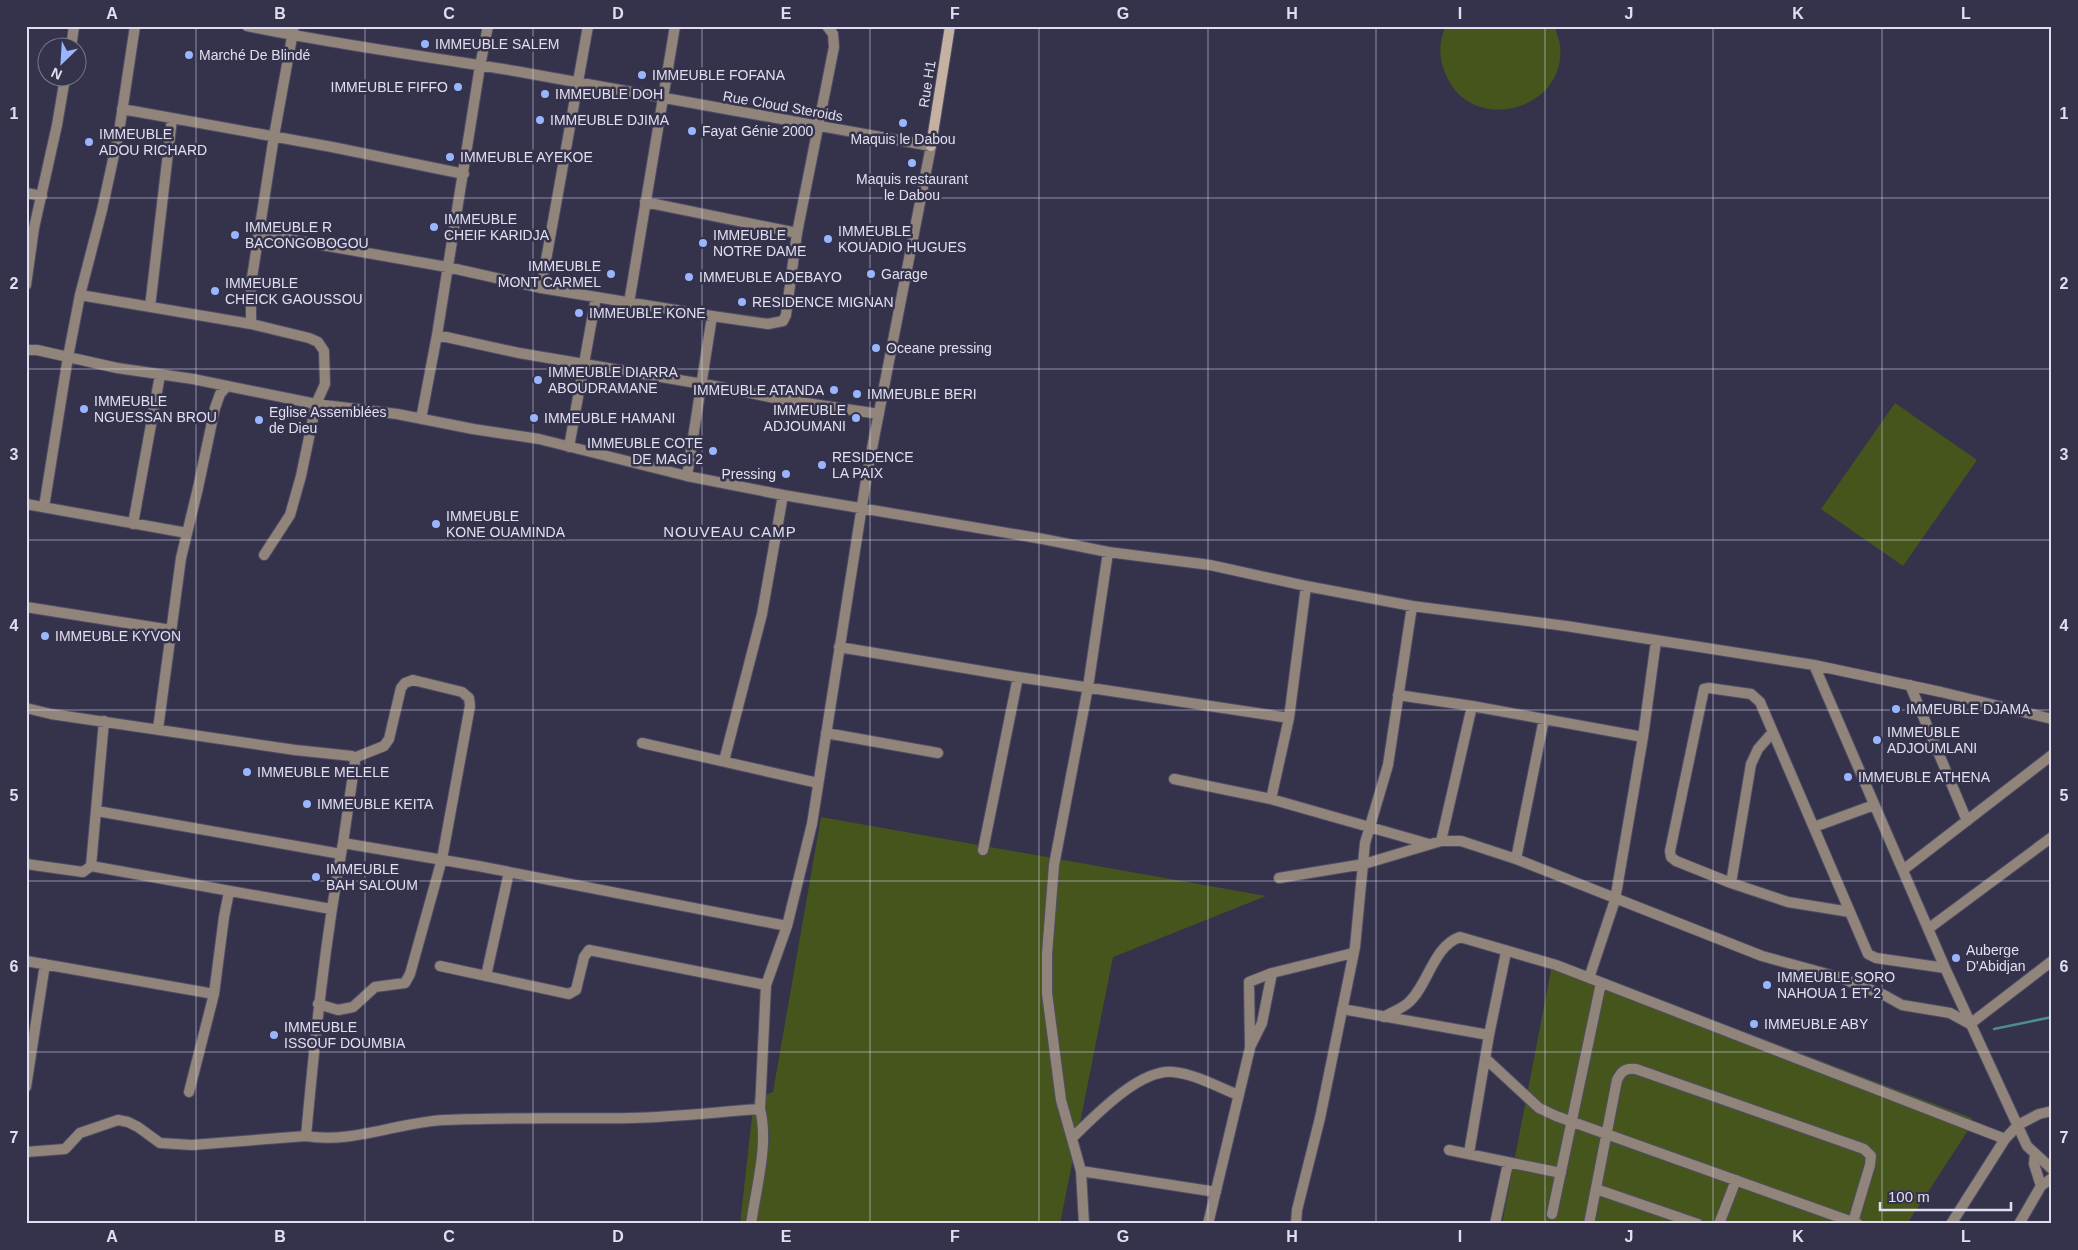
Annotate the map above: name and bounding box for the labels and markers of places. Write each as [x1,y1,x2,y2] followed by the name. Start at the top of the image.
[435,36,559,52] place label: IMMEUBLE SALEM
[419,38,431,50] marker: IMMEUBLE SALEM
[199,47,310,63] place label: Marché De Blindé
[183,49,195,61] marker: Marché De Blindé
[652,67,786,83] place label: IMMEUBLE FOFANA
[636,69,648,81] marker: IMMEUBLE FOFANA
[331,79,448,95] place label: IMMEUBLE FIFFO
[452,81,464,93] marker: IMMEUBLE FIFFO
[555,86,663,102] place label: IMMEUBLE DOH
[539,88,551,100] marker: IMMEUBLE DOH
[550,112,670,128] place label: IMMEUBLE DJIMA
[534,114,546,126] marker: IMMEUBLE DJIMA
[897,117,909,129] marker: Maquis le Dabou
[702,123,814,139] place label: Fayat Génie 2000
[686,125,698,137] marker: Fayat Génie 2000
[99,126,207,158] place label: IMMEUBLE ADOU RICHARD
[850,131,956,147] place label: Maquis le Dabou
[83,136,95,148] marker: IMMEUBLE ADOU RICHARD
[460,149,593,165] place label: IMMEUBLE AYEKOE
[444,151,456,163] marker: IMMEUBLE AYEKOE
[906,157,918,169] marker: Maquis restaurant le Dabou
[856,171,968,203] place label: Maquis restaurant le Dabou
[444,211,550,243] place label: IMMEUBLE CHEIF KARIDJA
[245,219,369,251] place label: IMMEUBLE R BACONGOBOGOU
[428,221,440,233] marker: IMMEUBLE CHEIF KARIDJA
[838,223,966,255] place label: IMMEUBLE KOUADIO HUGUES
[713,227,806,259] place label: IMMEUBLE NOTRE DAME
[229,229,241,241] marker: IMMEUBLE R BACONGOBOGOU
[822,233,834,245] marker: IMMEUBLE KOUADIO HUGUES
[697,237,709,249] marker: IMMEUBLE NOTRE DAME
[498,258,601,290] place label: IMMEUBLE MONT CARMEL
[881,266,928,282] place label: Garage
[605,268,617,280] marker: IMMEUBLE MONT CARMEL
[865,268,877,280] marker: Garage
[699,269,842,285] place label: IMMEUBLE ADEBAYO
[683,271,695,283] marker: IMMEUBLE ADEBAYO
[225,275,363,307] place label: IMMEUBLE CHEICK GAOUSSOU
[209,285,221,297] marker: IMMEUBLE CHEICK GAOUSSOU
[752,294,894,310] place label: RESIDENCE MIGNAN
[736,296,748,308] marker: RESIDENCE MIGNAN
[589,305,706,321] place label: IMMEUBLE KONE
[573,307,585,319] marker: IMMEUBLE KONE
[886,340,992,356] place label: Oceane pressing
[870,342,882,354] marker: Oceane pressing
[548,364,679,396] place label: IMMEUBLE DIARRA ABOUDRAMANE
[532,374,544,386] marker: IMMEUBLE DIARRA ABOUDRAMANE
[693,382,825,398] place label: IMMEUBLE ATANDA
[828,384,840,396] marker: IMMEUBLE ATANDA
[867,386,977,402] place label: IMMEUBLE BERI
[851,388,863,400] marker: IMMEUBLE BERI
[94,393,217,425] place label: IMMEUBLE NGUESSAN BROU
[764,402,846,434] place label: IMMEUBLE ADJOUMANI
[78,403,90,415] marker: IMMEUBLE NGUESSAN BROU
[269,404,387,436] place label: Eglise Assemblées de Dieu
[544,410,675,426] place label: IMMEUBLE HAMANI
[528,412,540,424] marker: IMMEUBLE HAMANI
[850,412,862,424] marker: IMMEUBLE ADJOUMANI
[253,414,265,426] marker: Eglise Assemblées de Dieu
[587,435,703,467] place label: IMMEUBLE COTE DE MAGI 2
[707,445,719,457] marker: IMMEUBLE COTE DE MAGI 2
[832,449,914,481] place label: RESIDENCE LA PAIX
[816,459,828,471] marker: RESIDENCE LA PAIX
[722,466,776,482] place label: Pressing
[780,468,792,480] marker: Pressing
[446,508,566,540] place label: IMMEUBLE KONE OUAMINDA
[430,518,442,530] marker: IMMEUBLE KONE OUAMINDA
[55,628,181,644] place label: IMMEUBLE KYVON
[39,630,51,642] marker: IMMEUBLE KYVON
[1906,701,2031,717] place label: IMMEUBLE DJAMA
[1890,703,1902,715] marker: IMMEUBLE DJAMA
[1887,724,1977,756] place label: IMMEUBLE ADJOUMLANI
[1871,734,1883,746] marker: IMMEUBLE ADJOUMLANI
[257,764,389,780] place label: IMMEUBLE MELELE
[241,766,253,778] marker: IMMEUBLE MELELE
[1858,769,1991,785] place label: IMMEUBLE ATHENA
[1842,771,1854,783] marker: IMMEUBLE ATHENA
[317,796,434,812] place label: IMMEUBLE KEITA
[301,798,313,810] marker: IMMEUBLE KEITA
[326,861,418,893] place label: IMMEUBLE BAH SALOUM
[310,871,322,883] marker: IMMEUBLE BAH SALOUM
[1966,942,2026,974] place label: Auberge D'Abidjan
[1950,952,1962,964] marker: Auberge D'Abidjan
[1777,969,1895,1001] place label: IMMEUBLE SORO NAHOUA 1 ET 2
[1761,979,1773,991] marker: IMMEUBLE SORO NAHOUA 1 ET 2
[1764,1016,1869,1032] place label: IMMEUBLE ABY
[1748,1018,1760,1030] marker: IMMEUBLE ABY
[284,1019,406,1051] place label: IMMEUBLE ISSOUF DOUMBIA
[268,1029,280,1041] marker: IMMEUBLE ISSOUF DOUMBIA

